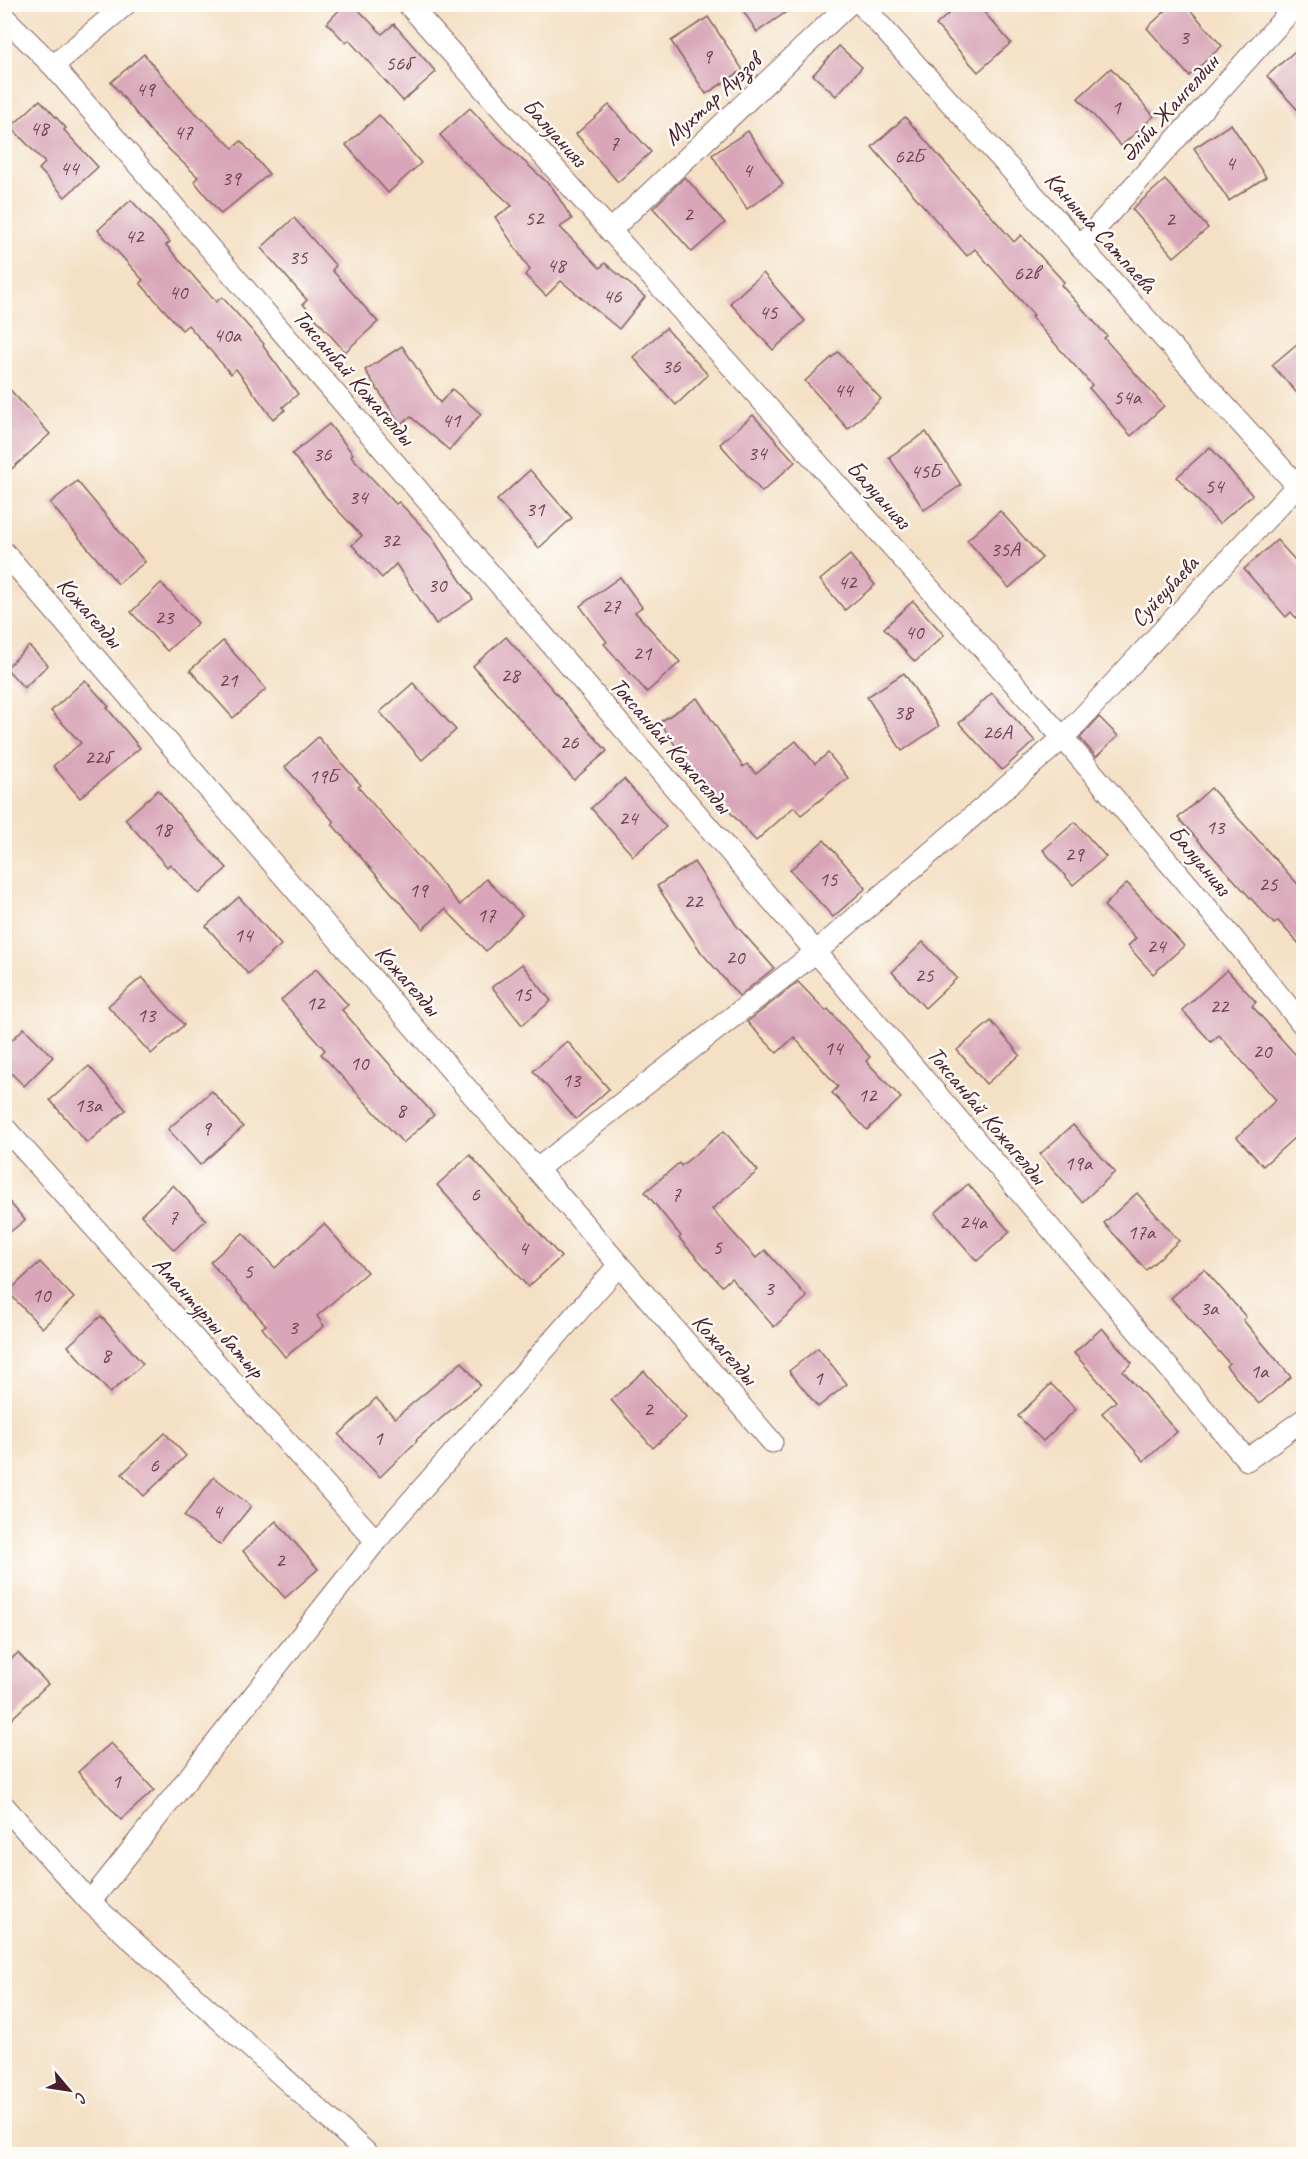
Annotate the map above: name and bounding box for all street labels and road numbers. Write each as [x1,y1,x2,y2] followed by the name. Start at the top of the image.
[657,43,771,152] street label: Мухтар Ауэзов
[1113,46,1227,168] street label: Әліби Жангелдин
[516,91,595,174] street label: Балуанияз
[1038,165,1165,300] street label: Каныша Сатпаева
[287,303,423,453] street label: Токсанбай Кожагелды
[840,453,919,536] street label: Балуанияз
[1123,548,1206,633] street label: Суйеубаева
[51,570,131,656] street label: Кожагелды
[604,671,740,821] street label: Токсанбай Кожагелды
[1162,819,1240,903] street label: Балуанияз
[369,938,449,1024] street label: Кожагелды
[921,1040,1055,1192] street label: Токсанбай Кожагелды
[146,1250,272,1385] street label: Амантурлы батыр
[686,1307,766,1393] street label: Кожагелды

